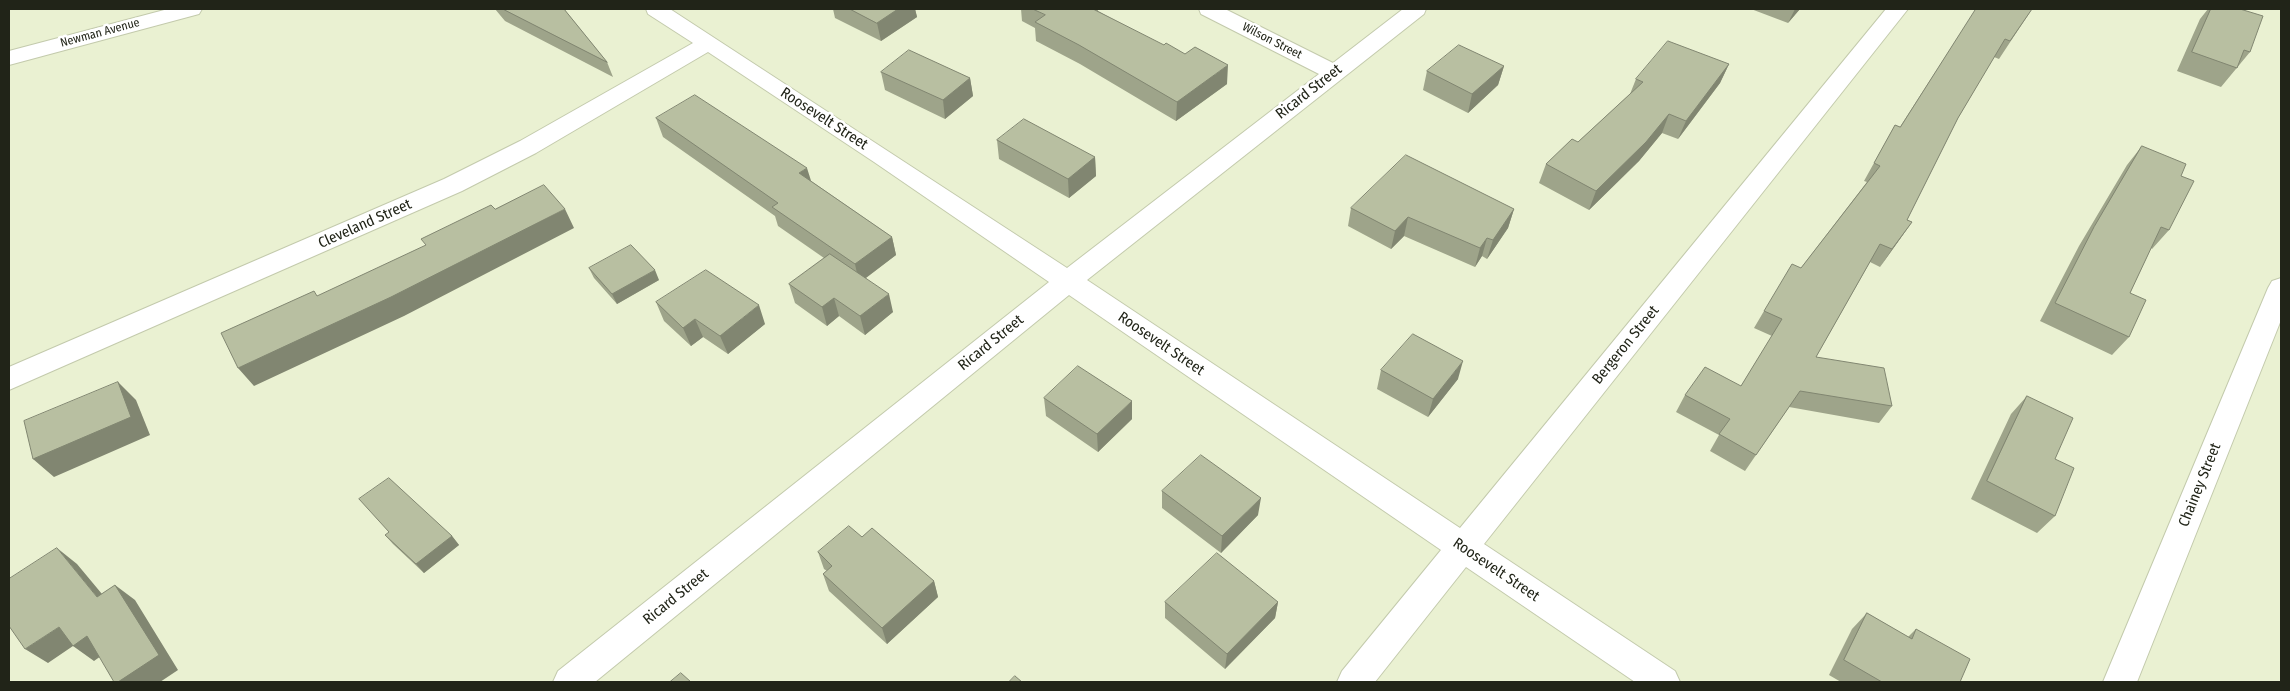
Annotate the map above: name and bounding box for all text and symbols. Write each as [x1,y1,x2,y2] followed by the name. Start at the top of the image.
[59,16,141,50] street label: Newman Avenue
[1240,20,1304,62] street label: Wilson Street
[1272,61,1346,123] street label: Ricard Street
[777,84,871,154] street label: Roosevelt Street
[316,195,414,253] street label: Cleveland Street
[1589,302,1663,388] street label: Bergeron Street
[1114,308,1208,380] street label: Roosevelt Street
[955,311,1027,375] street label: Ricard Street
[2175,440,2225,530] street label: Chainey Street
[1449,534,1543,606] street label: Roosevelt Street
[640,565,712,629] street label: Ricard Street

